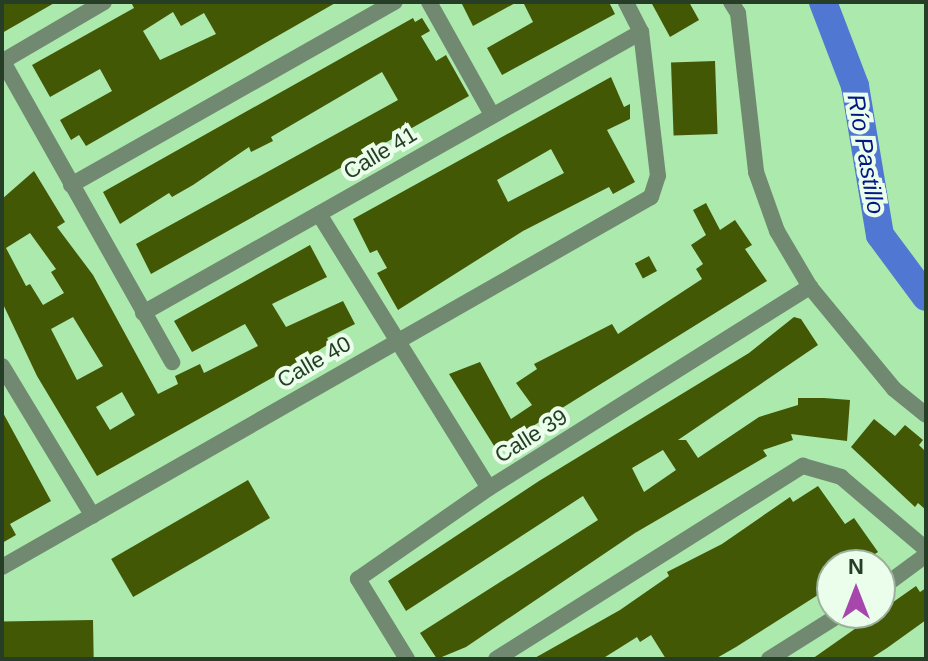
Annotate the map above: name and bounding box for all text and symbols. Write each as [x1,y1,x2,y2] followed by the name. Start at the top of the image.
[841,92,891,216] water label: Río Pastillo
[339,121,421,185] street label: Calle 41
[272,330,356,394] street label: Calle 40
[490,403,572,469] street label: Calle 39
[816,549,896,629] north arrow
[848,554,864,579] text: N

